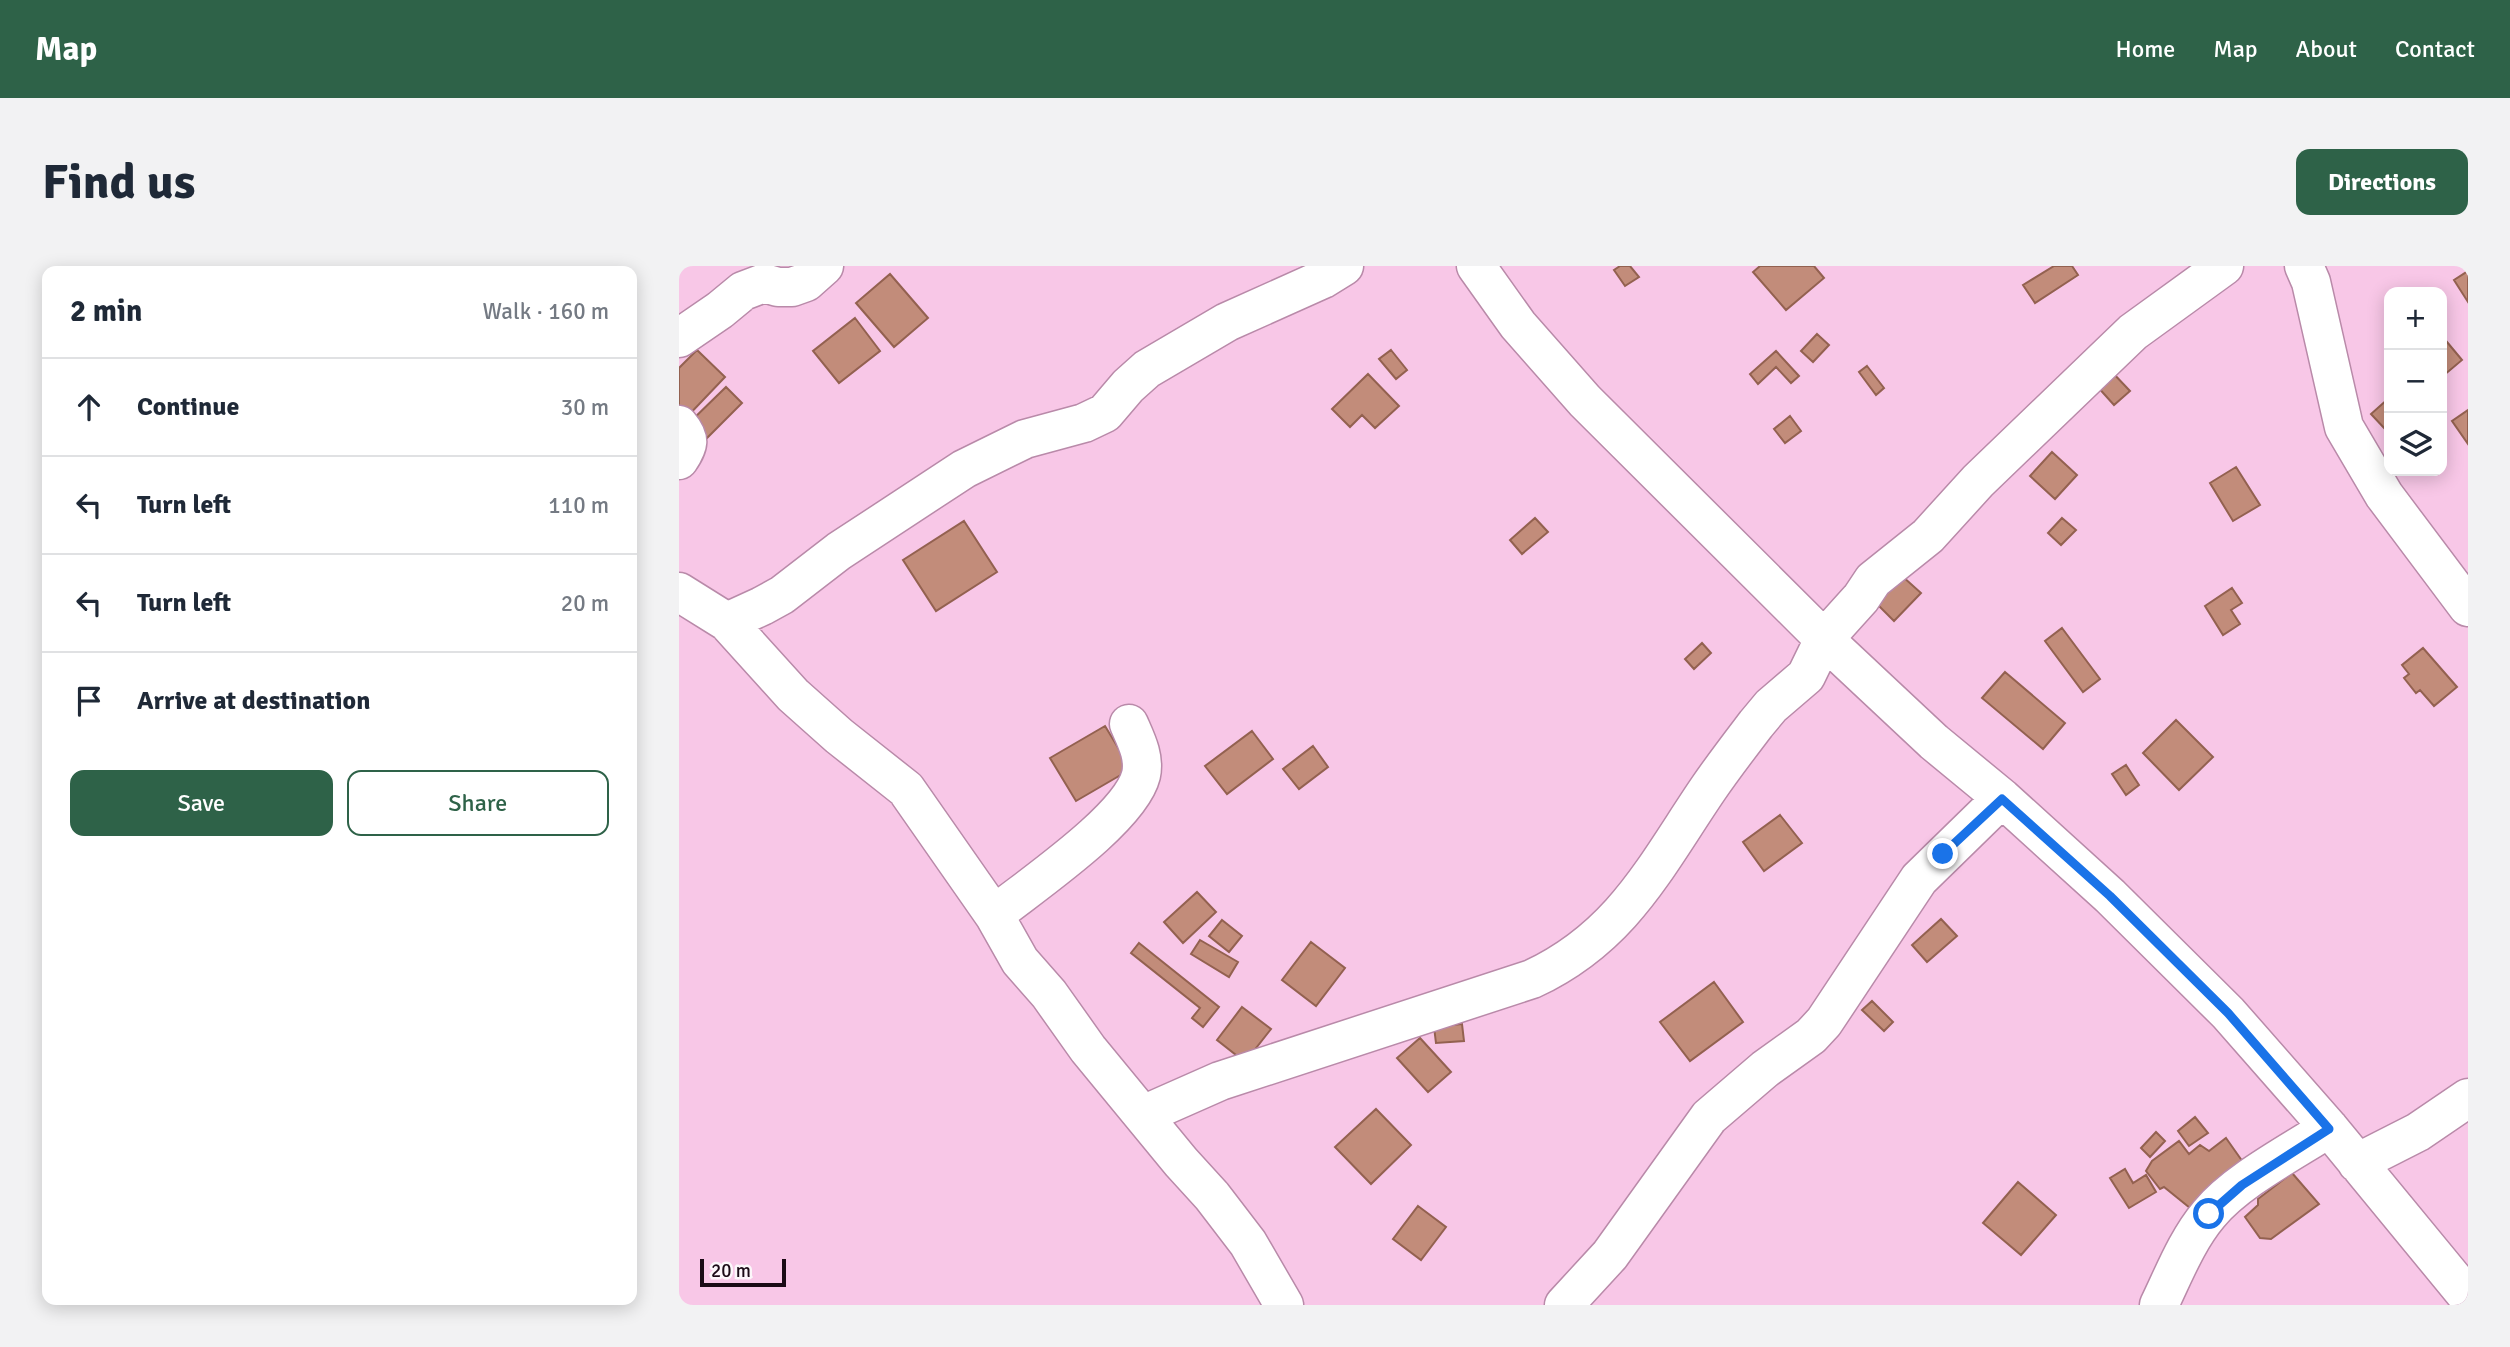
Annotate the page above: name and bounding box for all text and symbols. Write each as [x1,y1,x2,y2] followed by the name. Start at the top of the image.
[35,29,97,70] text: Map
[2115,34,2175,64] text: Home
[2213,34,2258,64] text: Map
[2296,34,2357,64] text: About
[2395,34,2475,64] text: Contact
[2296,149,2468,215] button: Directions
[42,152,195,212] text: Find us
[2384,287,2447,476] map controls
[2384,287,2447,350] button: +
[70,293,142,330] text: 2 min
[483,297,609,326] text: Walk · 160 m
[2384,350,2447,413] button: −
[70,388,108,426] icon: ahead
[137,391,239,423] text: Continue
[561,393,609,422] text: 30 m
[2384,413,2447,476] button: layers
[70,486,108,524] icon: left
[137,489,231,521] text: Turn left
[548,491,609,520] text: 110 m
[70,584,108,622] icon: left
[137,587,231,619] text: Turn left
[561,589,609,618] text: 20 m
[70,682,108,720] icon: arrive
[137,685,370,717] text: Arrive at destination
[70,770,333,836] button: Save
[347,770,609,836] button: Share
[1927,838,1958,869] route end
[2193,1198,2224,1229] route start
[700,1256,786,1288] scale bar
[711,1259,751,1283] text: 20 m

